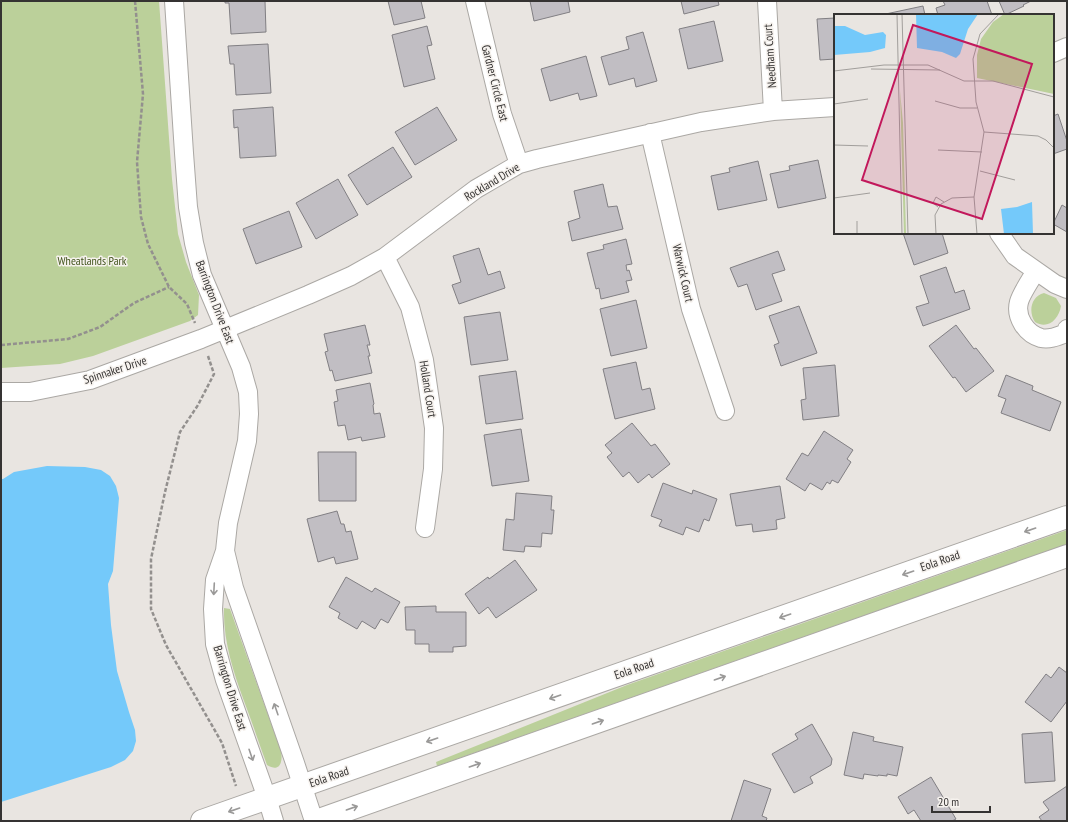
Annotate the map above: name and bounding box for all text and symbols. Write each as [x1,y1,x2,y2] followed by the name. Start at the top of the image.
[834,14,1054,234] inset map
[760,23,779,89] street label: Needham Court
[479,43,512,123] street label: Gardner Circle East
[461,159,522,204] street label: Rockland Drive
[670,242,698,304] street label: Warwick Court
[58,253,127,268] park label: Wheatlands Park
[193,258,238,346] street label: Barrington Drive East
[81,352,148,387] street label: Spinnaker Drive
[417,359,441,419] street label: Holland Court
[1025,526,1037,534] one-way arrow
[918,547,962,574] street label: Eola Road
[902,569,914,577] one-way arrow
[210,582,218,595] one-way arrow
[779,613,792,620] one-way arrow
[210,644,251,733] street label: Barrington Drive East
[612,655,656,682] street label: Eola Road
[714,674,726,682] one-way arrow
[549,694,562,701] one-way arrow
[272,704,280,716] one-way arrow
[591,717,603,725] one-way arrow
[426,737,439,744] one-way arrow
[248,748,256,760] one-way arrow
[468,761,481,768] one-way arrow
[307,763,351,790] street label: Eola Road
[932,788,990,814] scale bar
[938,794,959,809] text: 20 m
[346,804,359,811] one-way arrow
[229,806,241,814] one-way arrow

